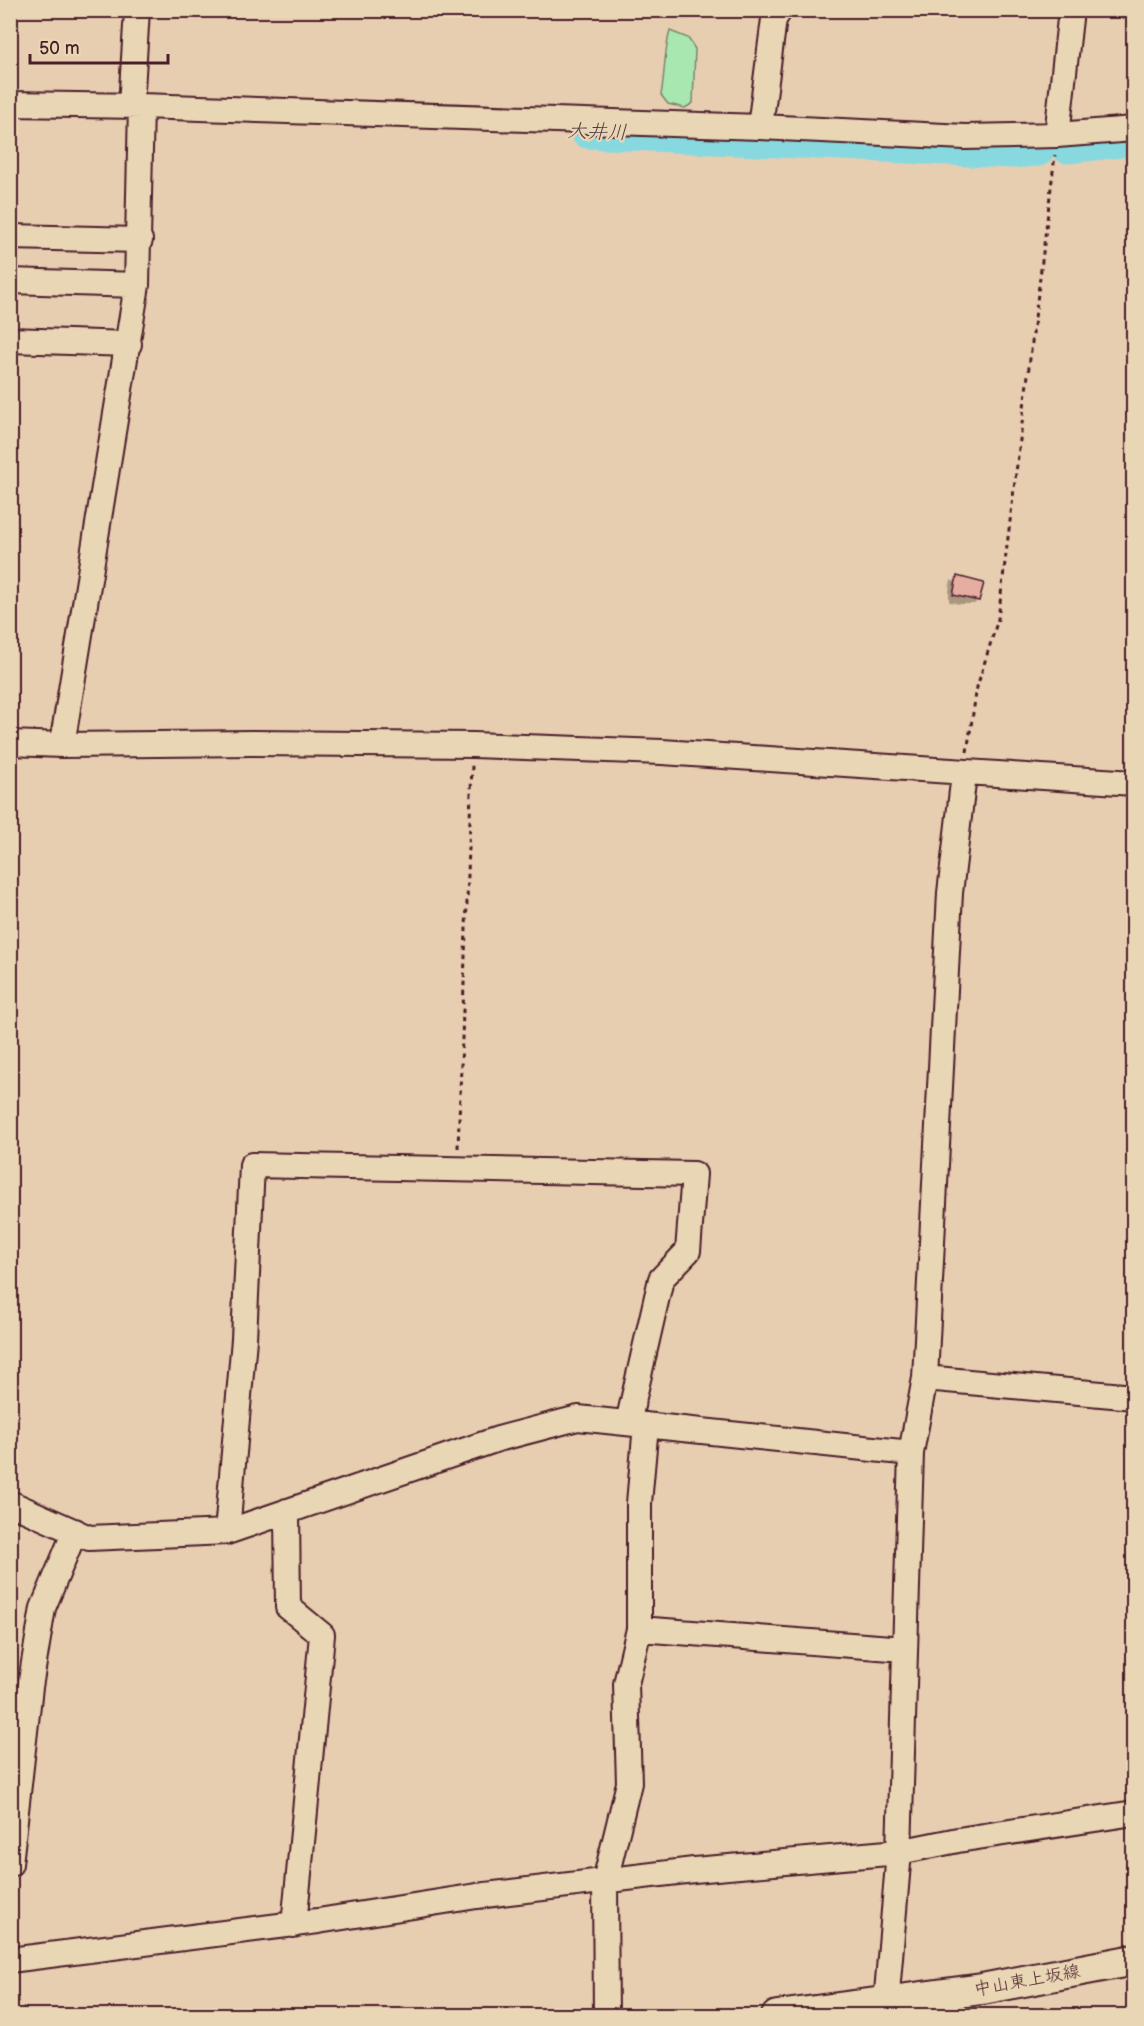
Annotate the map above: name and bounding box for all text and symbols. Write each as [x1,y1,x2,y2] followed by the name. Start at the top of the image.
[30,27,168,65] scale bar
[39,38,80,59] text: 50 m
[567,119,627,145] water label: 大井川
[972,1960,1082,2000] street label: 中山東上坂線

